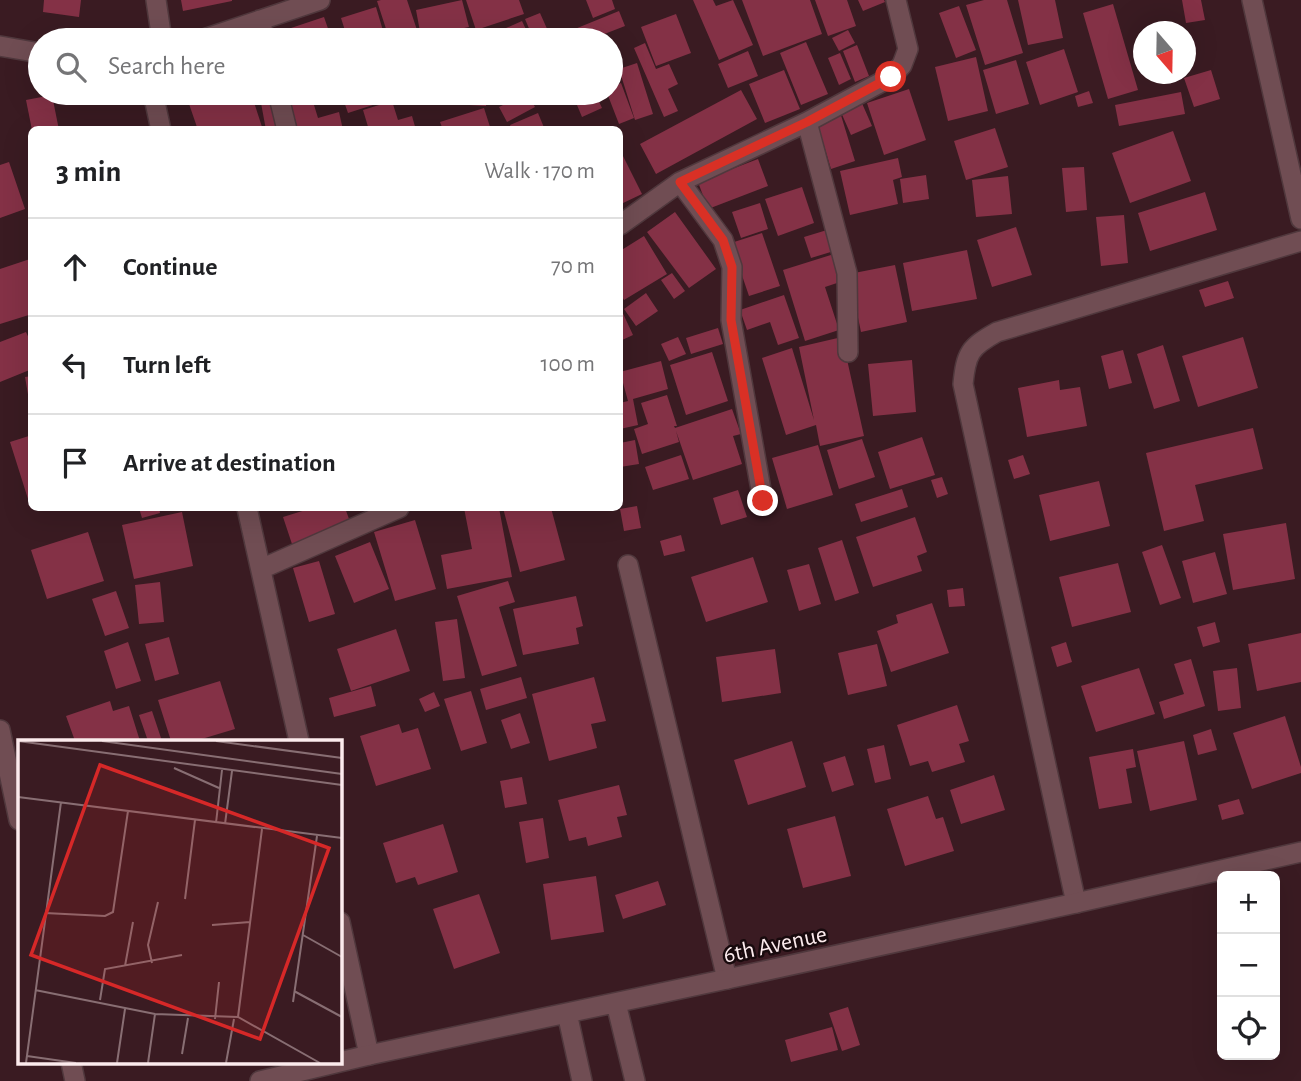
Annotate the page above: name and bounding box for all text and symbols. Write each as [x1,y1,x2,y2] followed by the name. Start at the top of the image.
[1133,21,1196,84] north arrow
[28,28,623,105] search box
[52,48,90,86] icon: search
[108,53,226,79] text: Search here
[875,61,906,92] route start
[56,157,121,187] text: 3 min
[484,160,595,183] text: Walk · 170 m
[56,248,94,286] icon: ahead
[123,254,218,280] text: Continue
[551,255,595,278] text: 70 m
[56,346,94,384] icon: left
[123,352,211,378] text: Turn left
[541,353,595,376] text: 100 m
[56,444,94,482] icon: arrive
[123,450,336,476] text: Arrive at destination
[747,485,778,516] route end
[18,740,341,1064] inset map
[1217,871,1280,1060] map controls
[1217,871,1280,934] button: +
[721,922,829,968] street label: 6th Avenue
[1217,934,1280,997] button: −
[1217,997,1280,1060] button: locate

